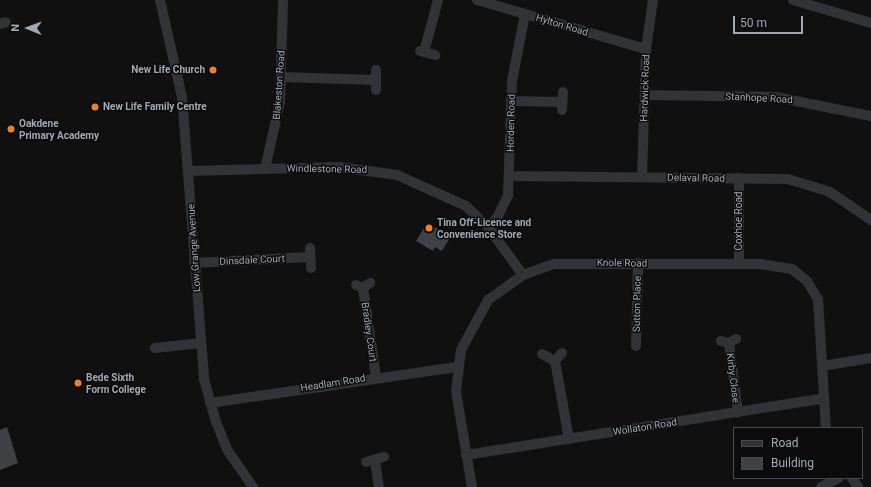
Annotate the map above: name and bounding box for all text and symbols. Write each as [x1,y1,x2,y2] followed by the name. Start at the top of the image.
[8,8,48,48] north arrow
[735,8,805,34] scale bar
[534,11,590,39] street label: Hylton Road
[740,16,767,30] text: 50 m
[9,24,22,32] text: N
[271,50,287,120] street label: Blakeston Road
[638,54,652,122] street label: Hardwick Road
[131,64,205,76] place label: New Life Church
[208,65,218,75] marker: New Life Church
[725,90,793,106] street label: Stanhope Road
[504,94,518,152] street label: Horden Road
[103,101,207,113] place label: New Life Family Centre
[90,102,100,112] marker: New Life Family Centre
[19,117,99,140] place label: Oakdene Primary Academy
[6,124,16,134] marker: Oakdene Primary Academy
[287,162,367,176] street label: Windlestone Road
[667,171,725,185] street label: Delaval Road
[733,191,745,251] street label: Coxhoe Road
[185,204,203,292] street label: Low Grange Avenue
[437,216,531,240] place label: Tina Off-Licence and Convenience Store
[424,223,434,233] marker: Tina Off-Licence and Convenience Store
[219,252,285,268] street label: Dinsdale Court
[597,257,647,269] street label: Knole Road
[631,276,643,332] street label: Sutton Place
[359,301,379,363] street label: Bradley Court
[724,352,742,404] street label: Kirby Close
[86,371,146,394] place label: Bede Sixth Form College
[300,372,366,394] street label: Headlam Road
[73,378,83,388] marker: Bede Sixth Form College
[612,416,678,438] street label: Wollaton Road
[733,427,863,479] legend
[771,436,799,450] text: Road
[771,456,814,470] text: Building

